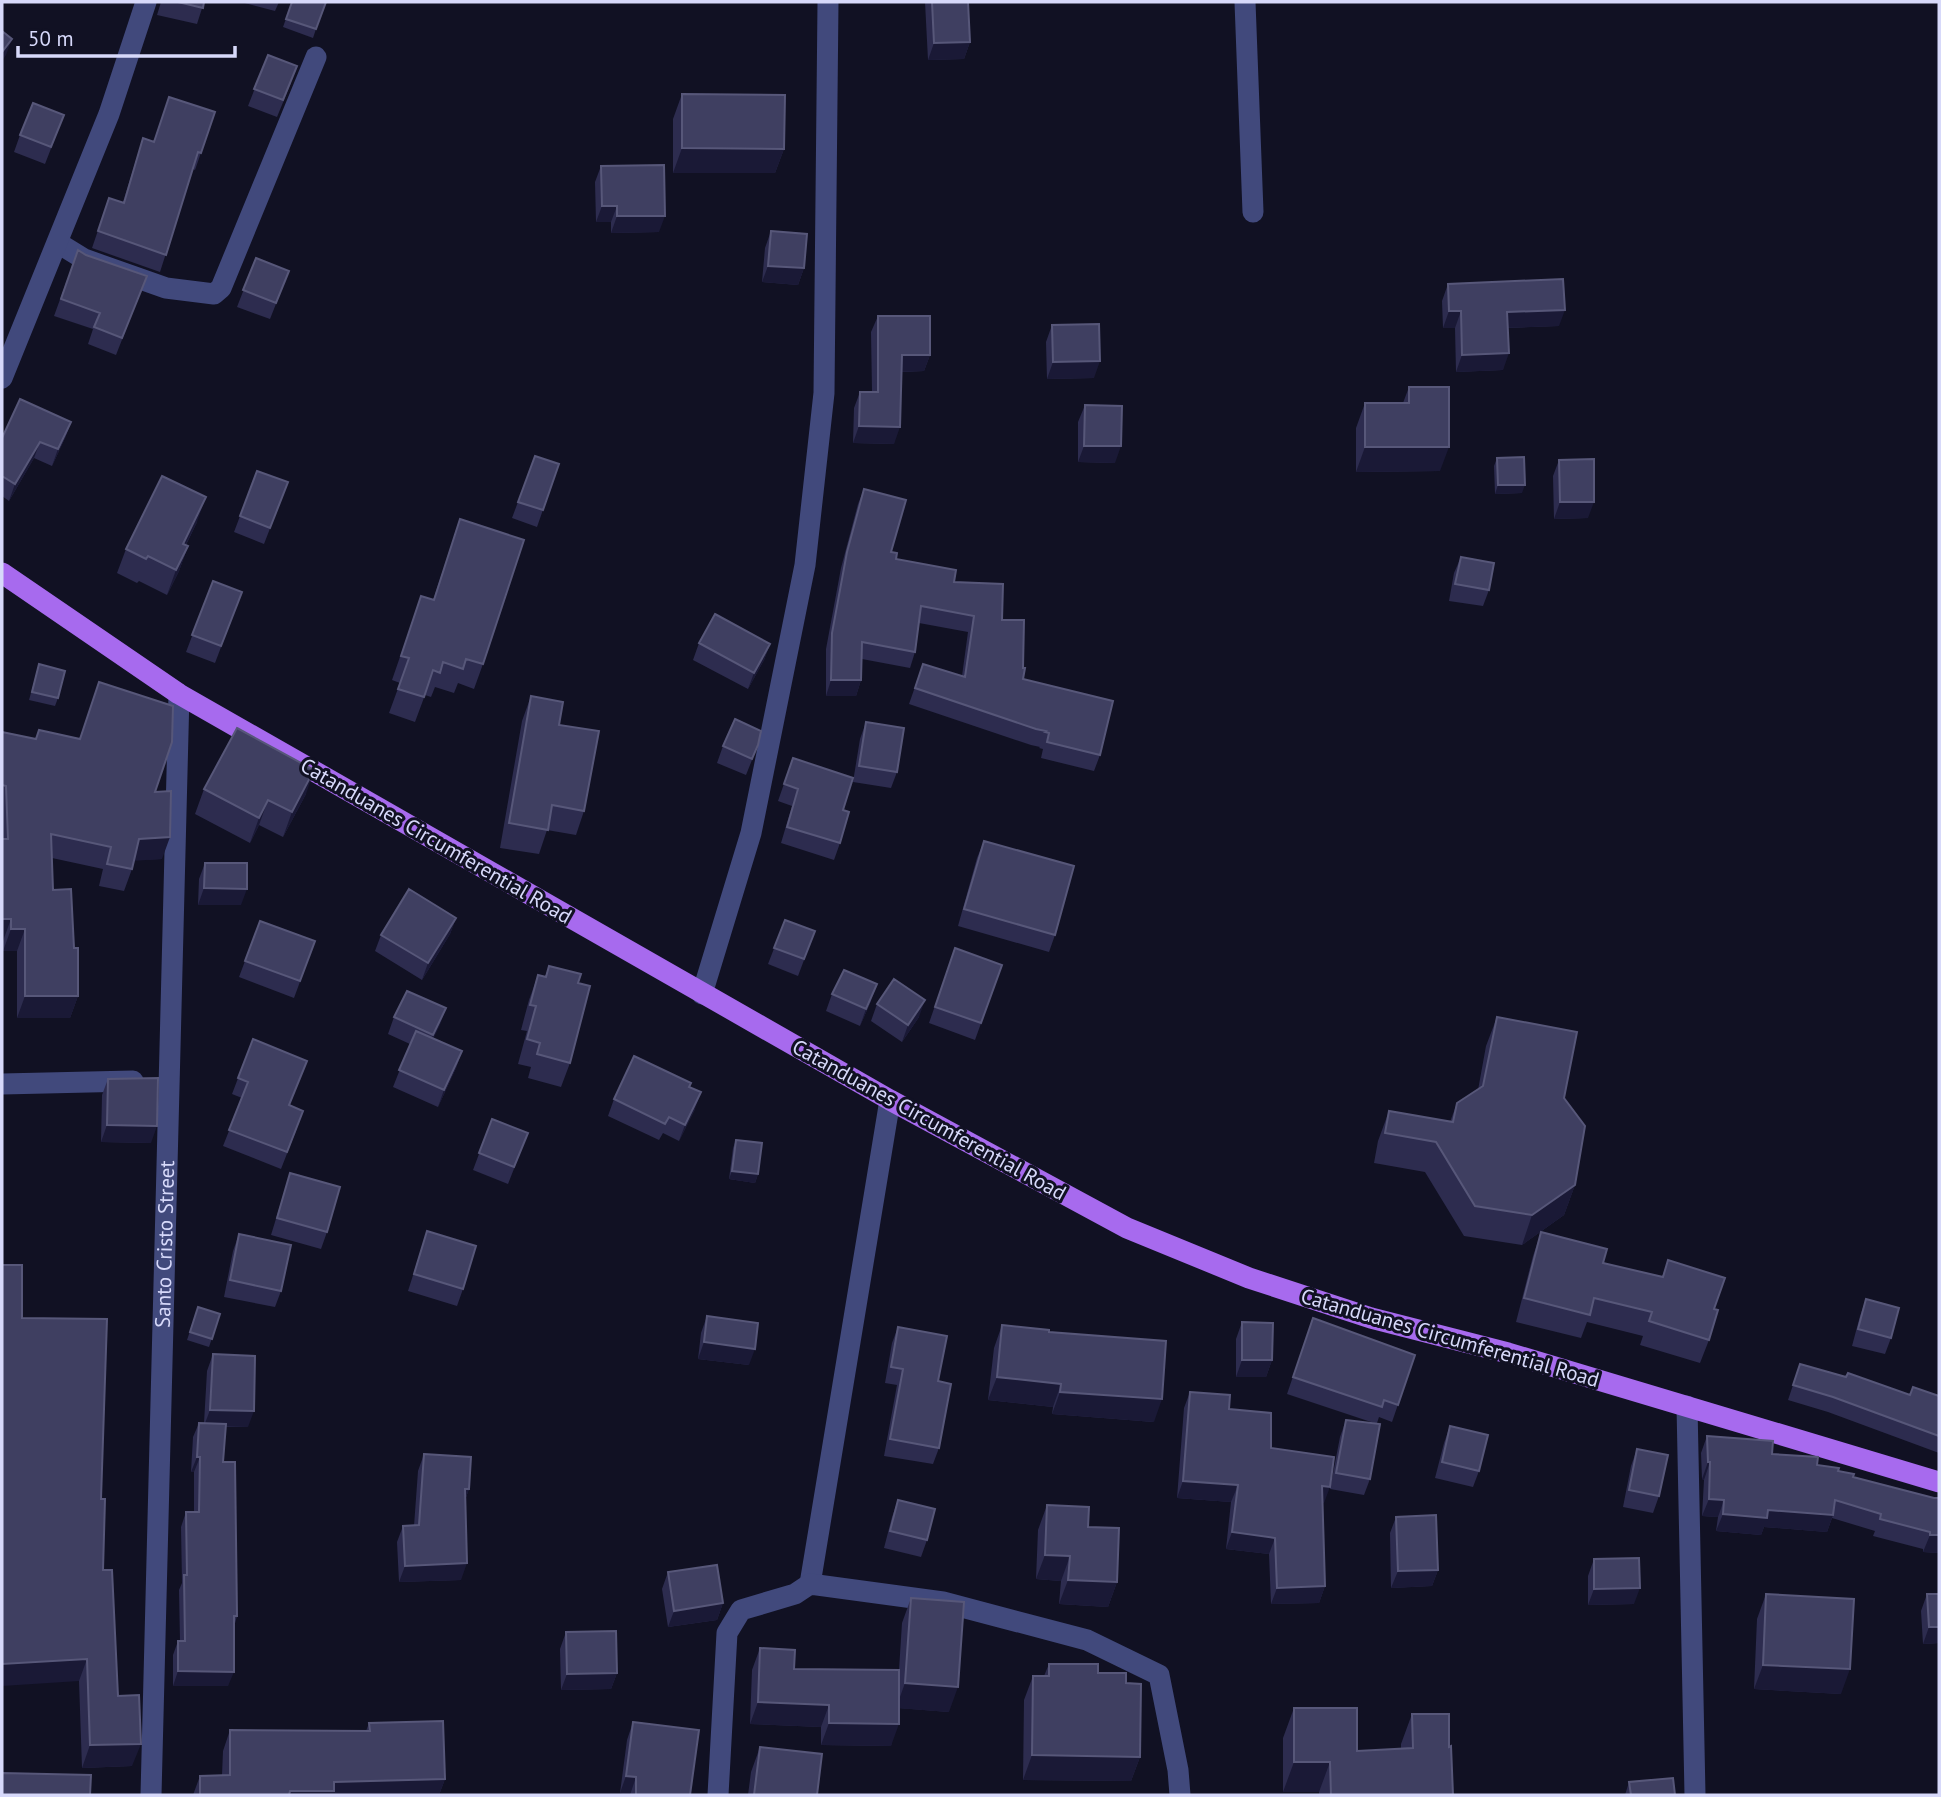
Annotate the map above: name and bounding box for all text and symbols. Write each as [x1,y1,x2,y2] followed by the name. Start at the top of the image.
[18,14,234,58] scale bar
[28,25,74,52] text: 50 m
[296,752,577,930] street label: Catanduanes Circumferential Road
[788,1033,1071,1206] street label: Catanduanes Circumferential Road
[149,1160,180,1328] street label: Santo Cristo Street
[1298,1282,1602,1393] street label: Catanduanes Circumferential Road

